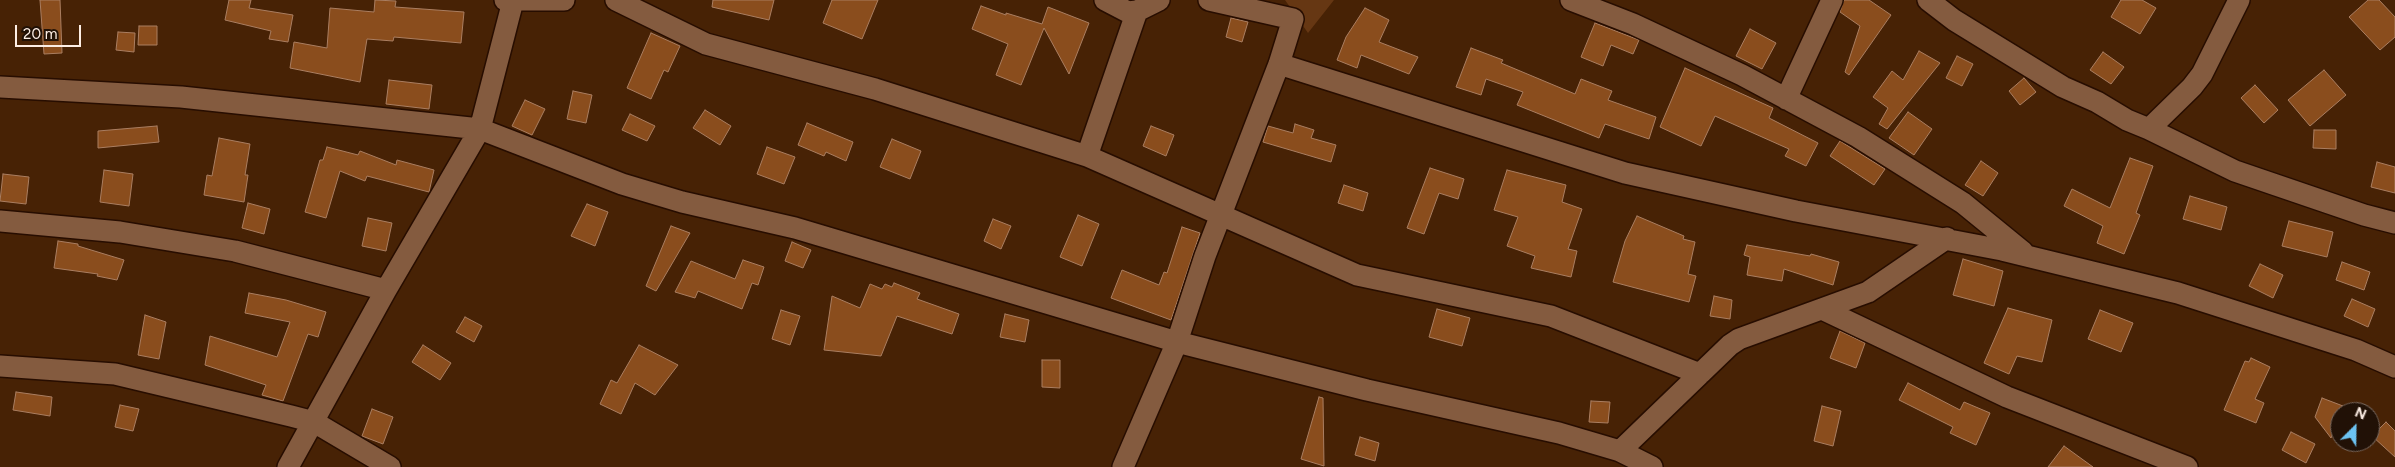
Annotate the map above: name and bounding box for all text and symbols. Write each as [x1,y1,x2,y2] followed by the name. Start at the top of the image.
[18,15,84,47] scale bar
[23,25,57,43] text: 20 m
[2330,402,2380,452] north arrow
[2352,404,2369,424] text: N

